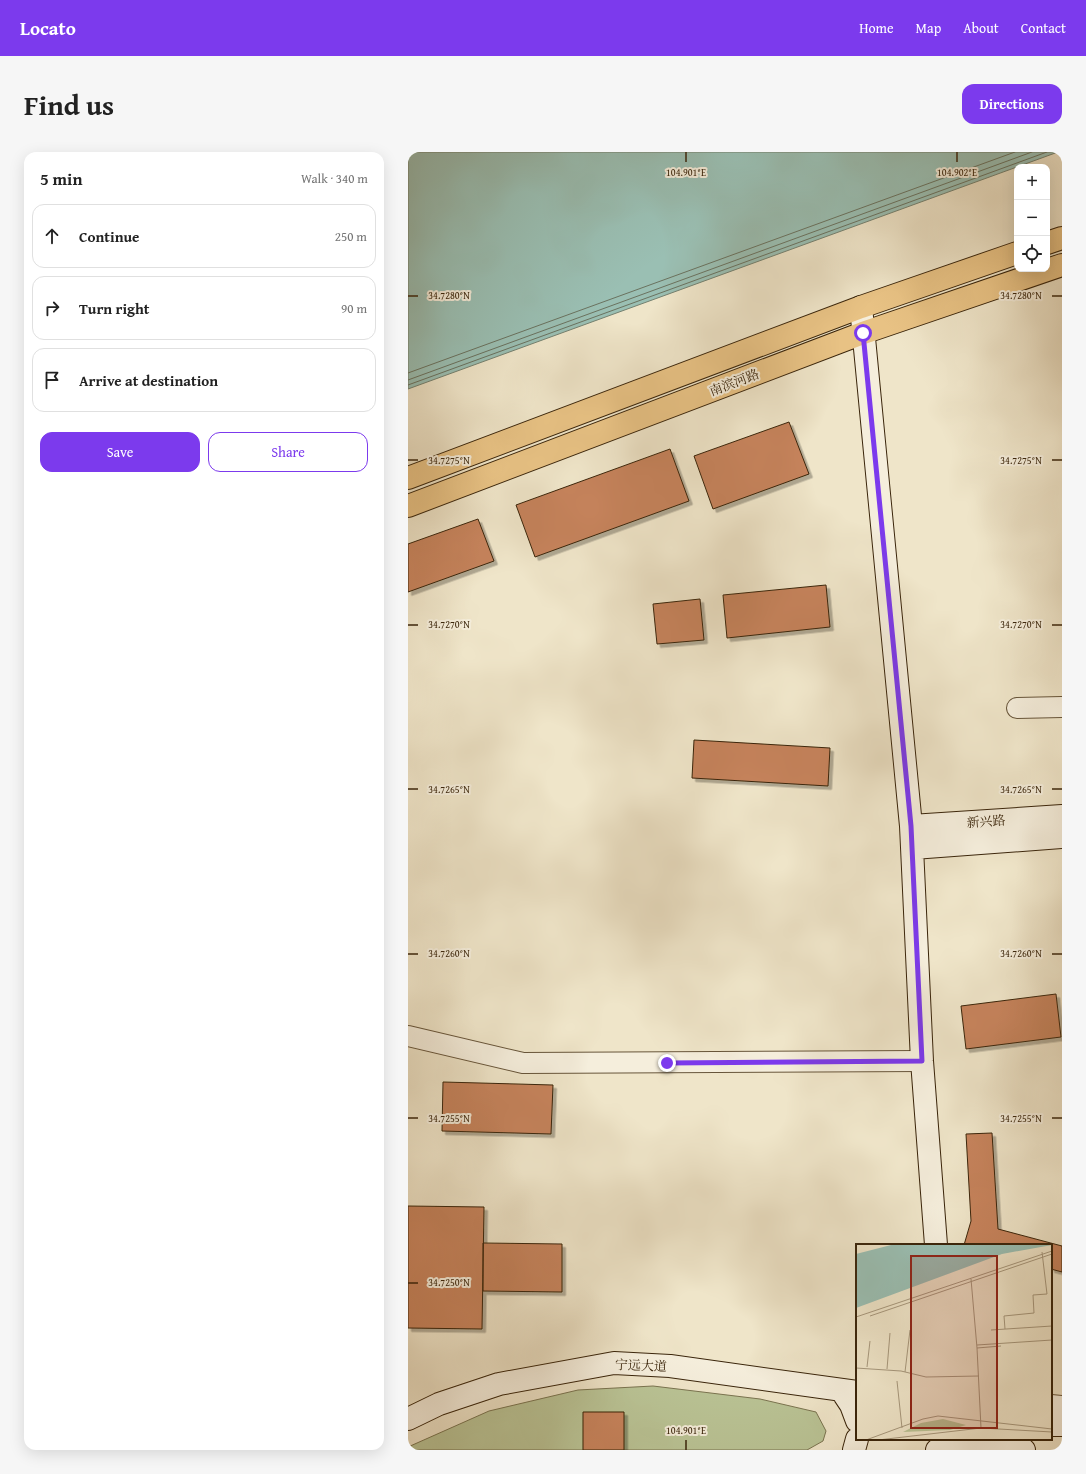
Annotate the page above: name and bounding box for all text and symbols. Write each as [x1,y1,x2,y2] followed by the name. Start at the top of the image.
[20,14,76,42] text: Locato
[859,18,894,38] text: Home
[916,18,941,38] text: Map
[963,18,999,38] text: About
[1021,18,1066,38] text: Contact
[24,84,114,125] text: Find us
[962,84,1062,124] button: Directions
[1014,164,1050,272] map controls
[1014,164,1050,200] button: +
[666,165,706,180] text: 104.901°E
[937,165,977,180] text: 104.902°E
[40,166,82,191] text: 5 min
[301,169,368,188] text: Walk · 340 m
[1014,200,1050,236] button: −
[41,225,63,247] icon: ahead
[79,226,140,247] text: Continue
[335,227,367,246] text: 250 m
[1014,236,1050,272] button: locate
[428,288,470,303] text: 34.7280°N
[1000,288,1042,303] text: 34.7280°N
[41,297,63,319] icon: right
[79,298,150,319] text: Turn right
[341,299,367,318] text: 90 m
[854,324,872,342] route start
[706,364,762,401] street label: 南滨河路
[41,369,63,391] icon: arrive
[79,370,218,391] text: Arrive at destination
[40,432,200,472] button: Save
[208,432,368,472] button: Share
[428,453,470,468] text: 34.7275°N
[1000,453,1042,468] text: 34.7275°N
[428,617,470,632] text: 34.7270°N
[1000,617,1042,632] text: 34.7270°N
[428,782,470,797] text: 34.7265°N
[1000,782,1042,797] text: 34.7265°N
[966,811,1006,832] street label: 新兴路
[428,946,470,961] text: 34.7260°N
[1000,946,1042,961] text: 34.7260°N
[658,1054,676,1072] route end
[428,1111,470,1126] text: 34.7255°N
[1000,1111,1042,1126] text: 34.7255°N
[856,1244,1052,1440] inset map
[428,1275,470,1290] text: 34.7250°N
[615,1355,667,1376] street label: 宁远大道
[666,1423,706,1438] text: 104.901°E

